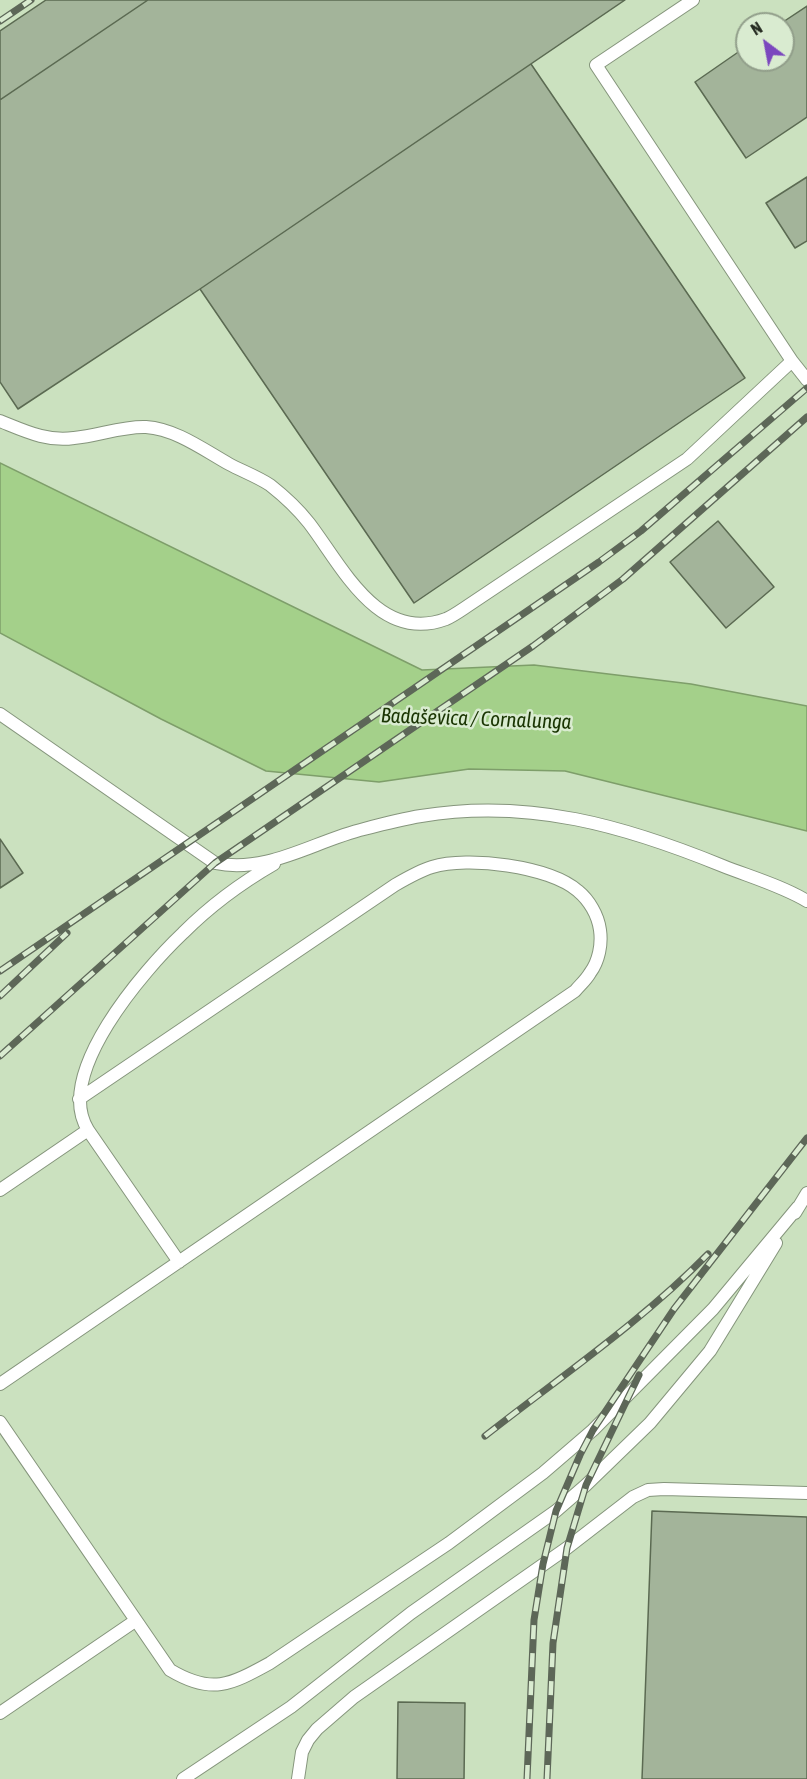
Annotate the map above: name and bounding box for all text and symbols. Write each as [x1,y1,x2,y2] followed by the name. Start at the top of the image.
[735,12,795,72] north arrow
[748,18,765,39] text: N
[380,703,572,735] water label: Badaševica / Cornalunga

